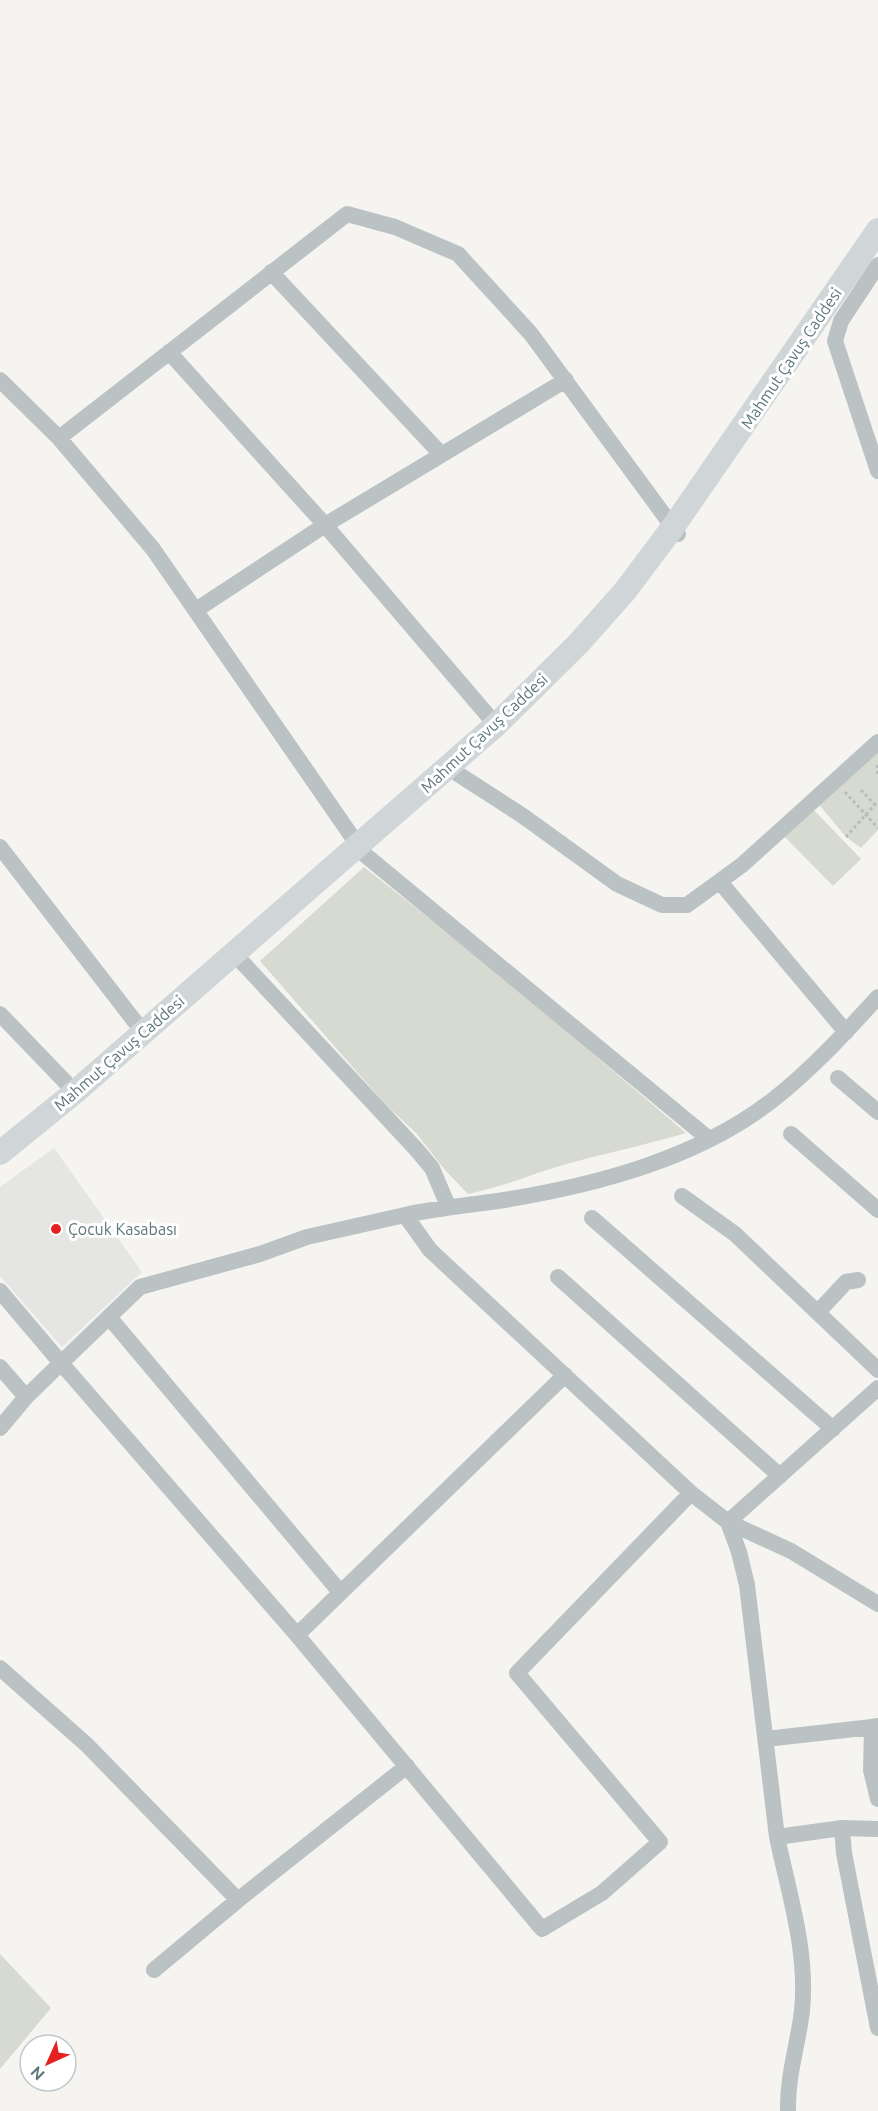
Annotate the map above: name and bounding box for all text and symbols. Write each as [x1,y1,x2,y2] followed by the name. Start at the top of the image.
[737,284,845,432] street label: Mahmut Çavuş Caddesi
[417,670,551,796] street label: Mahmut Çavuş Caddesi
[50,992,188,1114] street label: Mahmut Çavuş Caddesi
[68,1220,177,1238] place label: Çocuk Kasabası
[49,1222,63,1236] marker: Çocuk Kasabası
[18,2033,78,2093] north arrow
[27,2063,48,2084] text: N

